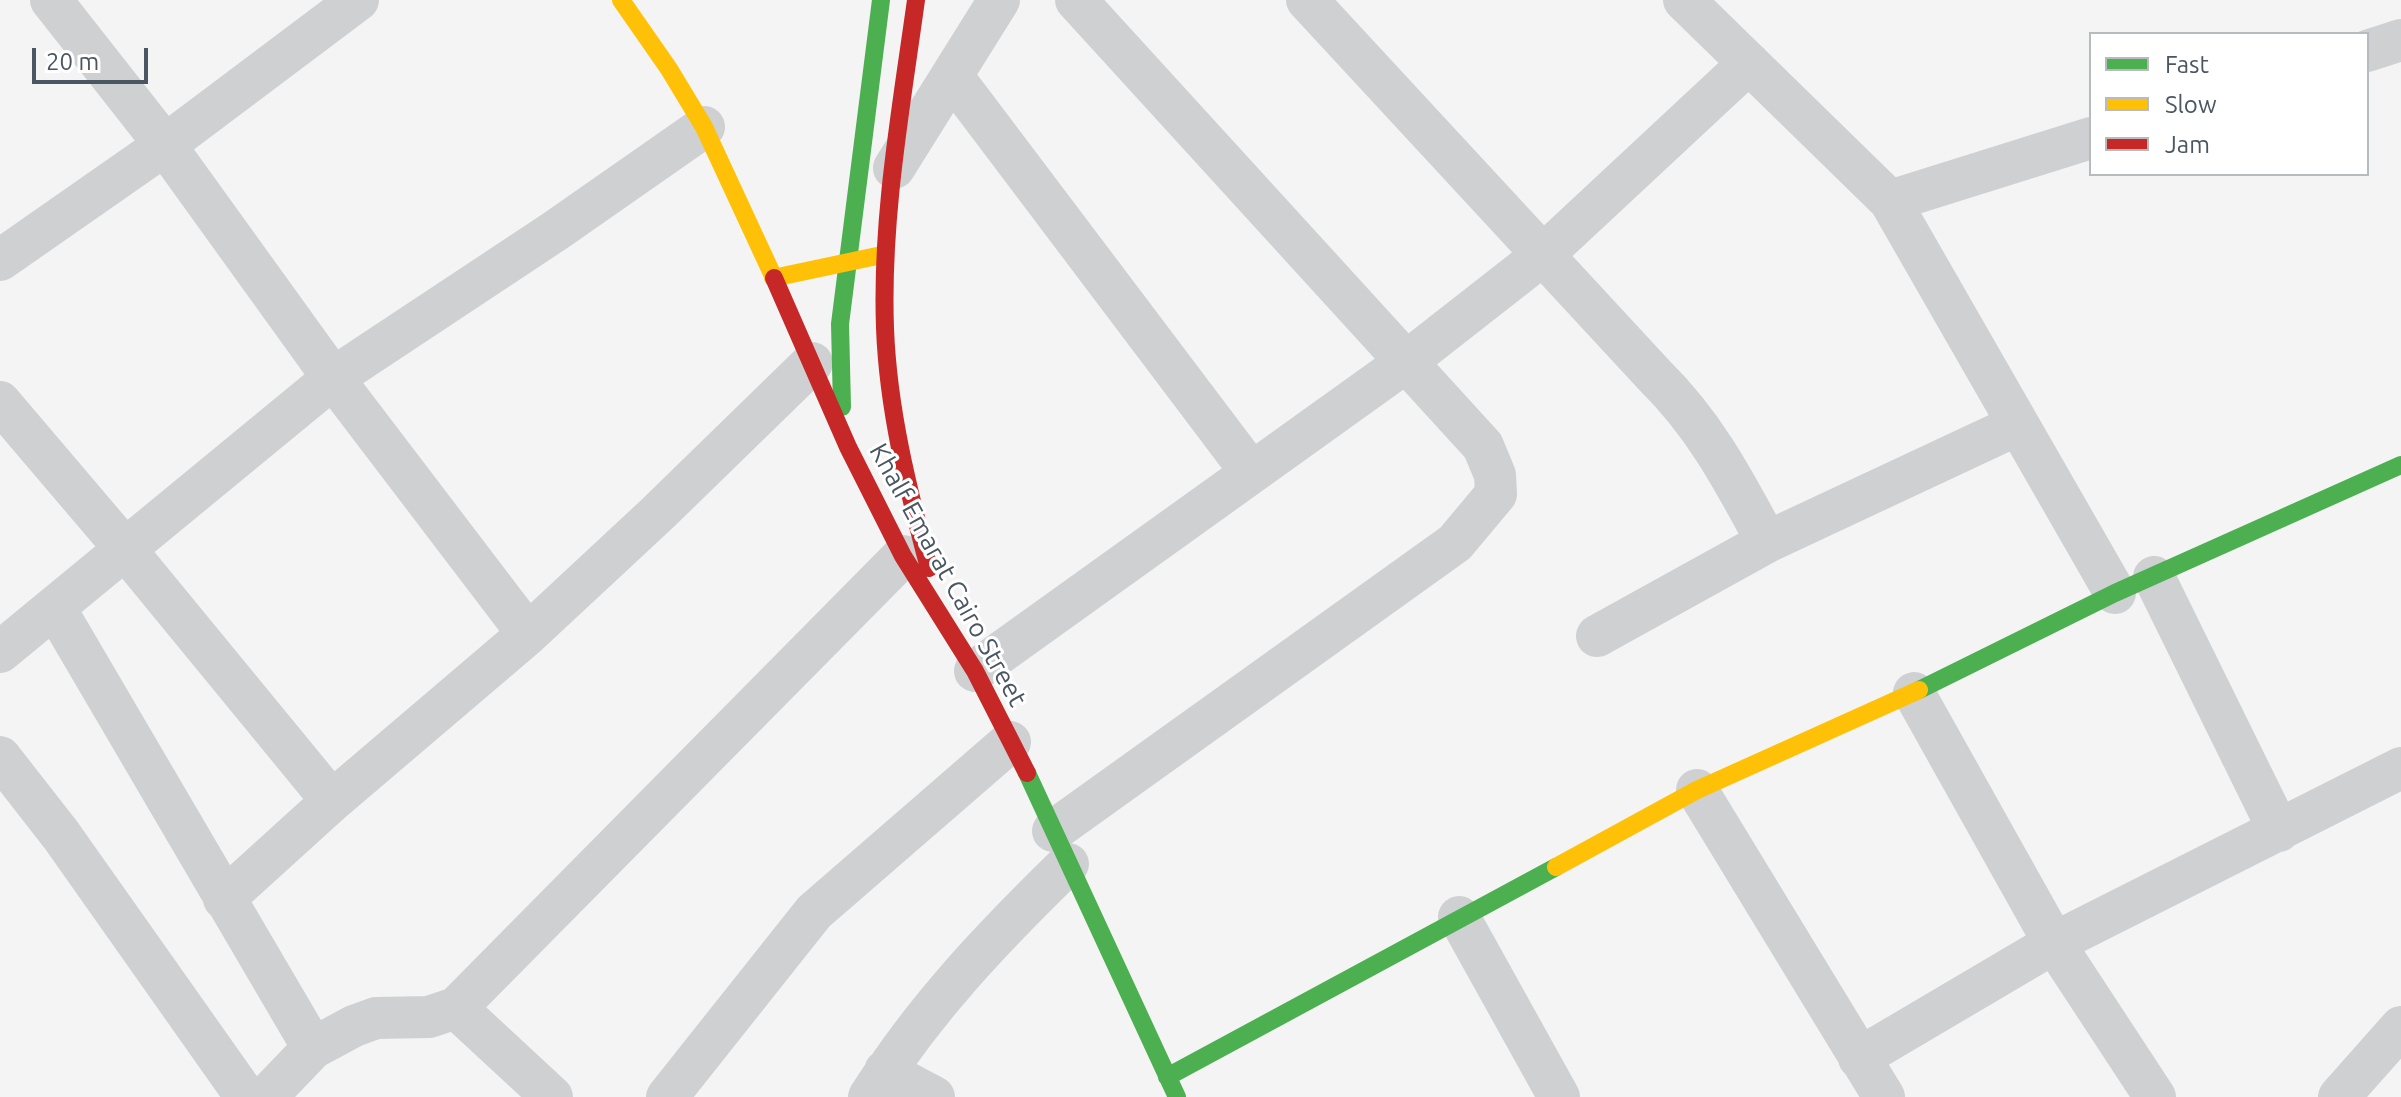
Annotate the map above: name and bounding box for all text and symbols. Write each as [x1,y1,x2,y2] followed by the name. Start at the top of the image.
[36,32,152,82] scale bar
[2089,32,2369,176] legend
[46,48,99,75] text: 20 m
[2165,51,2209,78] text: Fast
[2165,91,2217,118] text: Slow
[2165,131,2210,158] text: Jam
[863,438,1033,712] street label: Khalf Emarat Cairo Street

